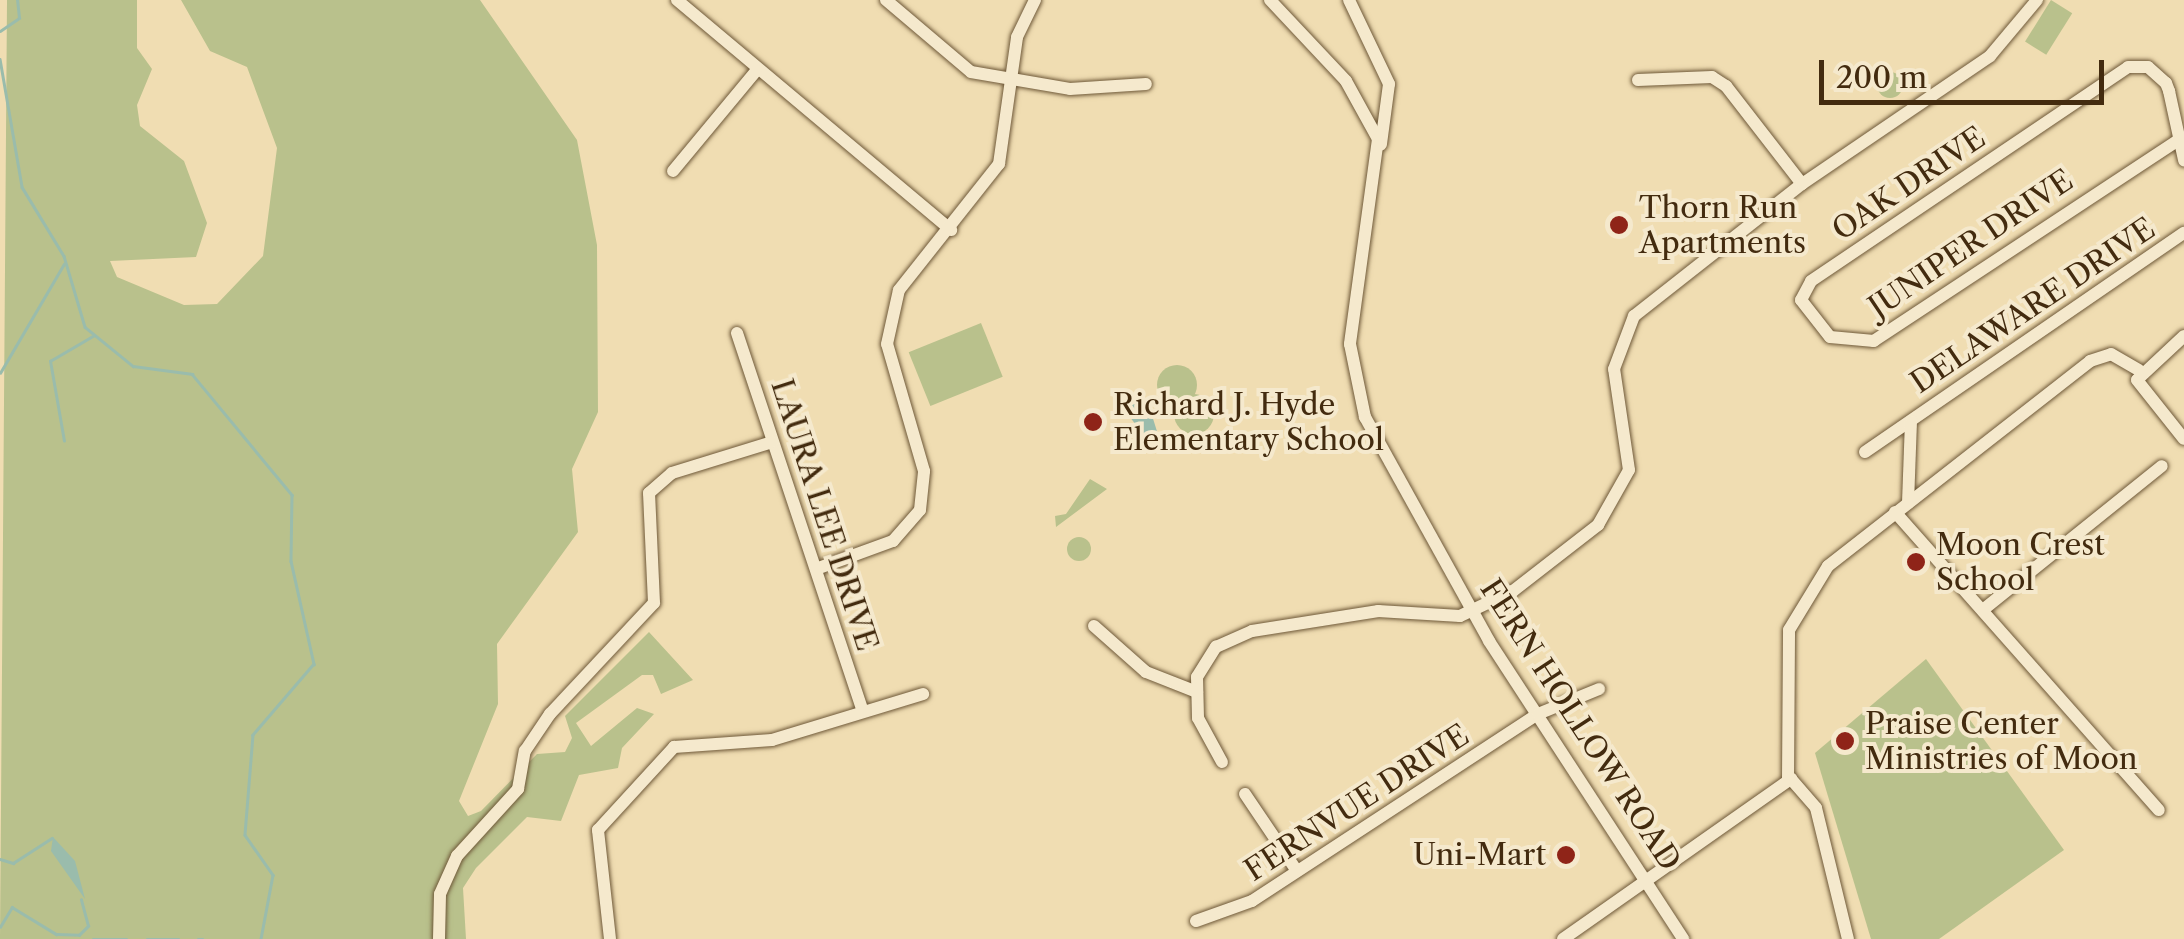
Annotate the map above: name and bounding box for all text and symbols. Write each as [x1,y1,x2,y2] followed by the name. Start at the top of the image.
[1824,40,2109,102] scale bar
[1836,59,1927,96] text: 200 m
[1826,120,1992,248] street label: OAK DRIVE
[1861,162,2081,326] street label: JUNIPER DRIVE
[1639,190,1806,260] place label: Thorn Run Apartments
[1904,211,2162,401] street label: DELAWARE DRIVE
[1608,214,1630,236] marker: Thorn Run Apartments
[763,374,885,656] street label: LAURA LEE DRIVE
[1113,387,1385,458] place label: Richard J. Hyde Elementary School
[1082,411,1104,433] marker: Richard J. Hyde Elementary School
[1936,527,2105,598] place label: Moon Crest School
[1905,551,1927,573] marker: Moon Crest School
[1472,572,1688,878] street label: FERN HOLLOW ROAD
[1865,706,2138,776] place label: Praise Center Ministries of Moon
[1238,717,1476,889] street label: FERNVUE DRIVE
[1834,730,1856,752] marker: Praise Center Ministries of Moon
[1413,837,1546,873] place label: Uni-Mart
[1555,844,1577,866] marker: Uni-Mart

